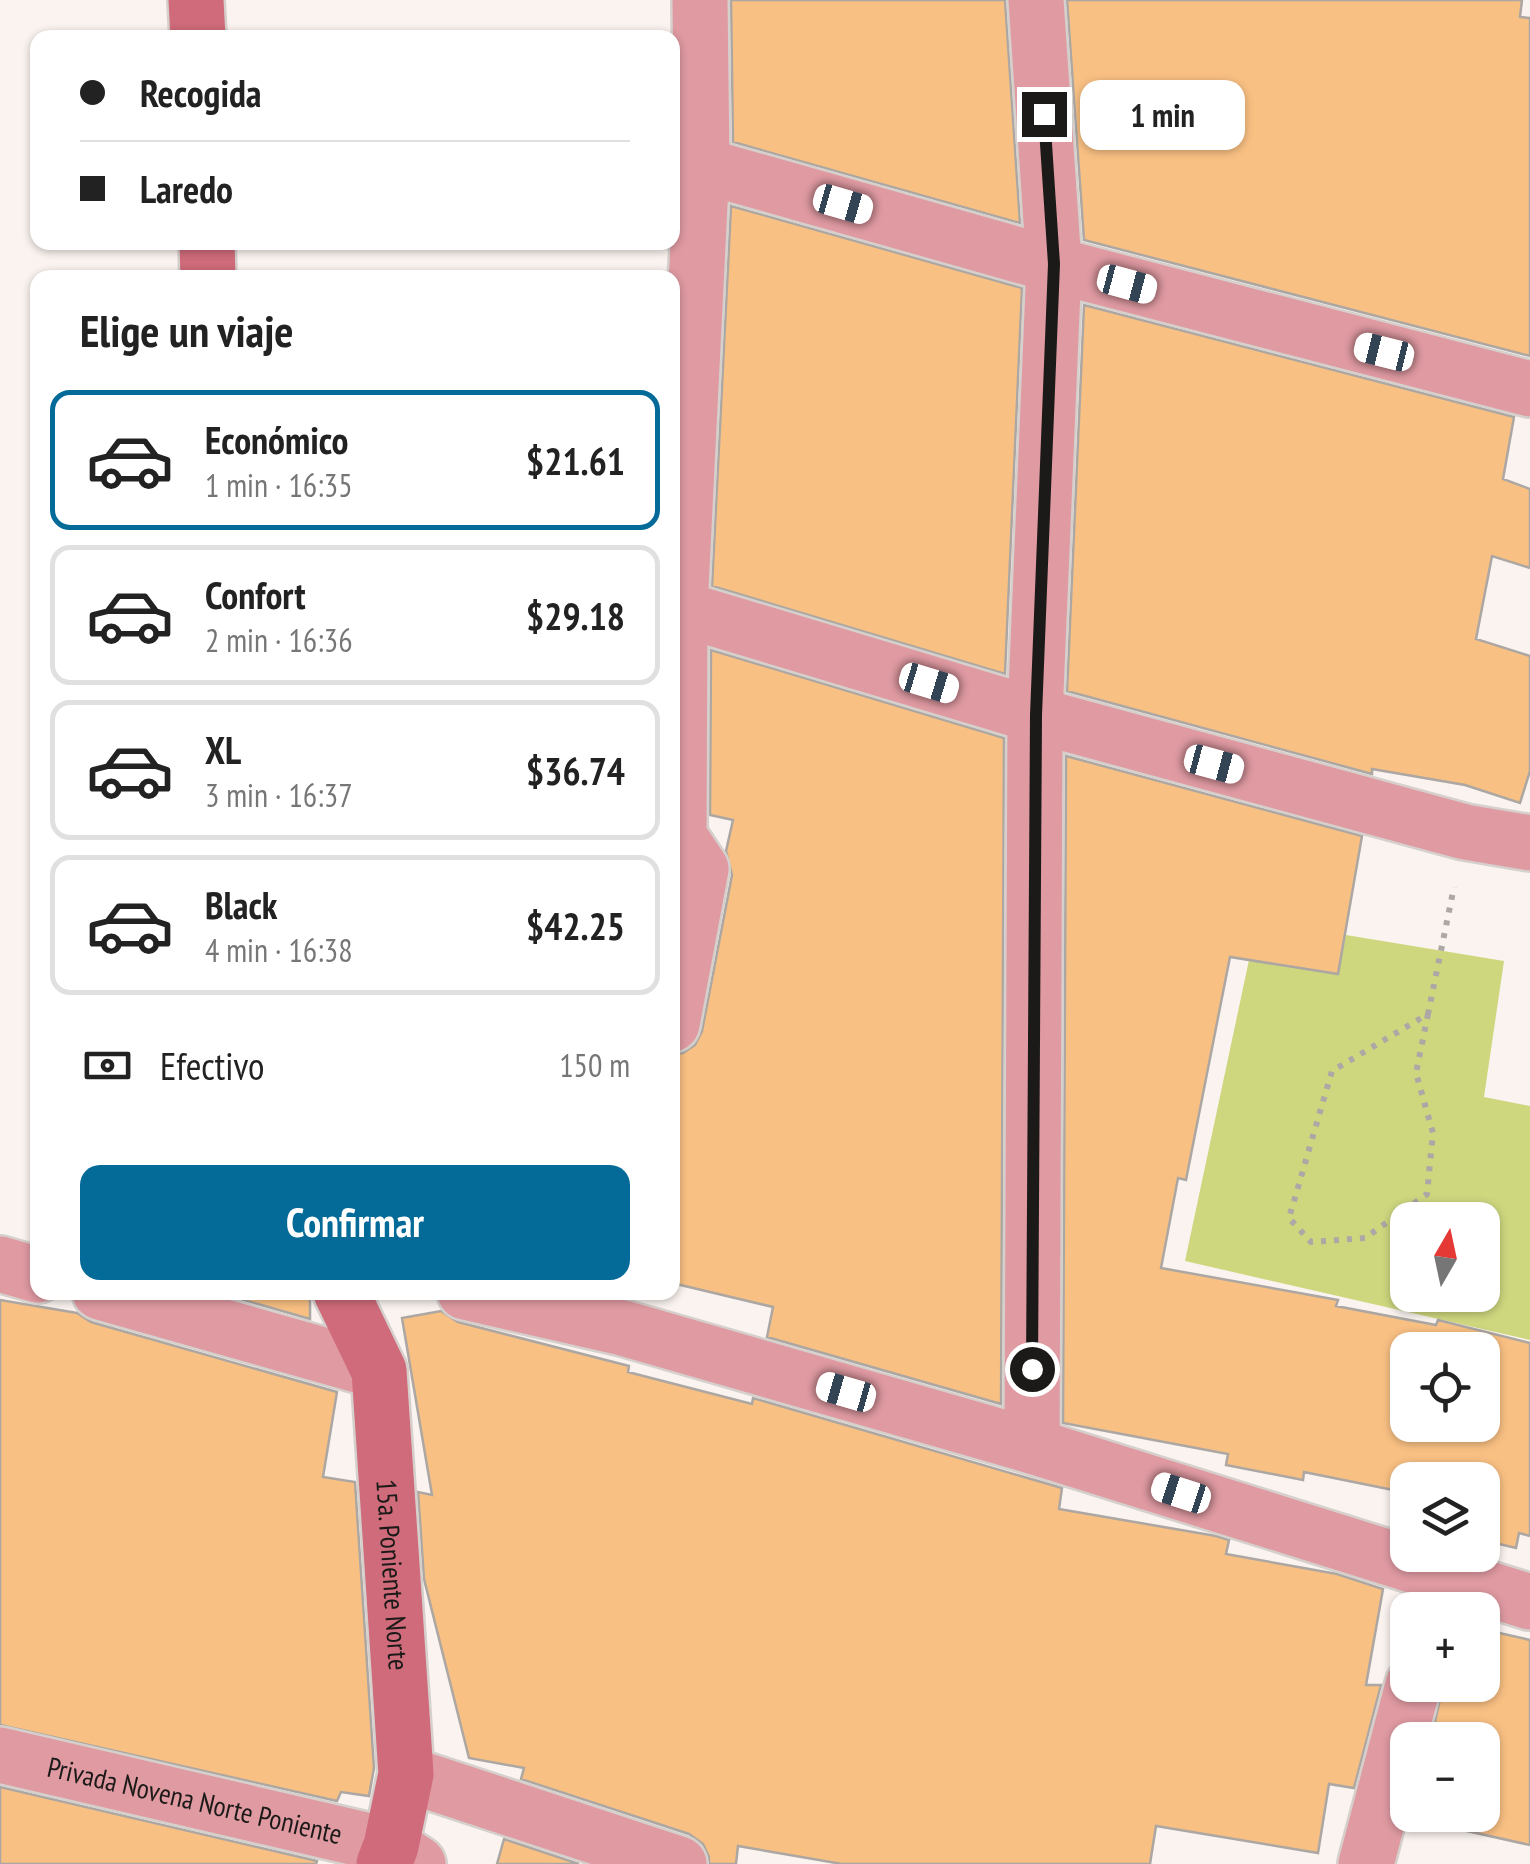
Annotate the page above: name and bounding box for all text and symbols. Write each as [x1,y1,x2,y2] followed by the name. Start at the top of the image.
[140,68,262,117] text: Recogida
[1079,79,1244,149] callout: 1 min
[1022,92,1067,137] route end
[1130,94,1195,136] text: 1 min
[140,164,233,213] text: Laredo
[810,181,876,227] car
[1094,262,1160,306] car
[80,301,294,359] text: Elige un viaje
[1351,330,1417,374] car
[85,415,175,505] icon: car
[205,415,349,464] text: Económico
[526,436,625,485] text: $21.61
[205,464,353,506] text: 1 min · 16:35
[85,570,175,660] icon: car
[205,570,305,619] text: Confort
[526,591,625,640] text: $29.18
[205,619,353,661] text: 2 min · 16:36
[896,660,962,706] car
[85,725,175,815] icon: car
[205,725,241,774] text: XL
[1181,742,1247,786] car
[526,746,625,795] text: $36.74
[205,774,353,816] text: 3 min · 16:37
[85,880,175,970] icon: car
[205,880,278,929] text: Black
[526,901,625,950] text: $42.25
[205,929,353,971] text: 4 min · 16:38
[80,1038,135,1093] icon: cash
[160,1041,265,1090] text: Efectivo
[559,1044,630,1086] text: 150 m
[80,1165,630,1280] button: Confirmar
[1390,1202,1500,1312] north arrow
[1390,1202,1500,1832] map controls
[1390,1332,1500,1442] button: locate
[1010,1347,1055,1392] route start
[813,1369,879,1415] car
[1390,1462,1500,1572] button: layers
[1148,1469,1214,1517] car
[368,1478,418,1672] street label: 15a. Poniente Norte
[1390,1592,1500,1702] button: +
[1390,1722,1500,1832] button: −
[44,1748,346,1852] street label: Privada Novena Norte Poniente

